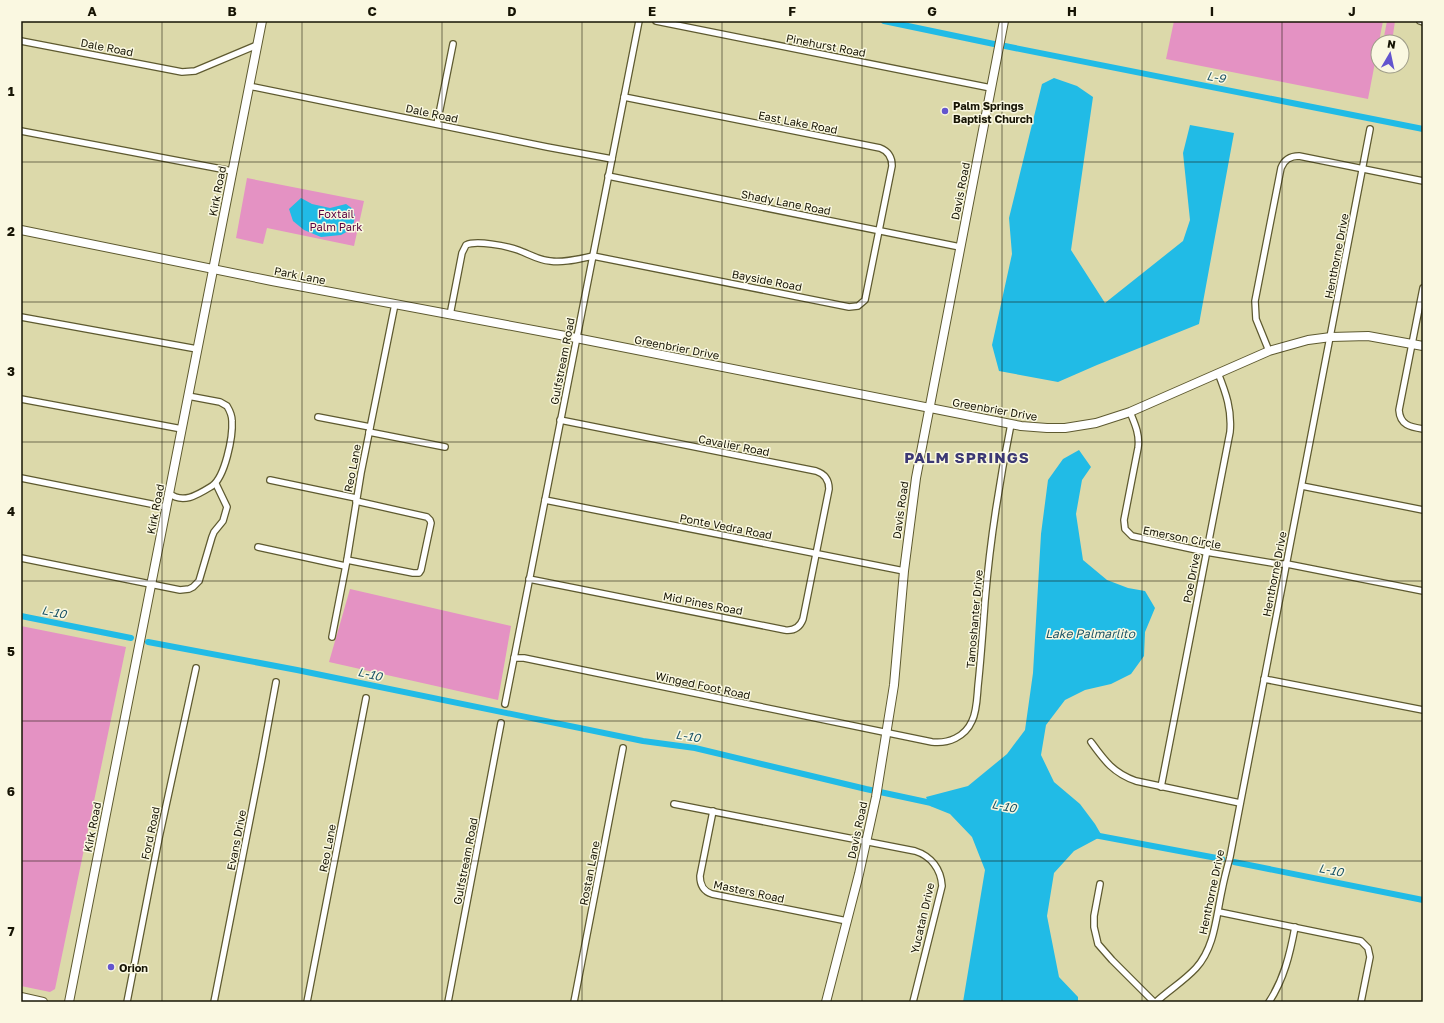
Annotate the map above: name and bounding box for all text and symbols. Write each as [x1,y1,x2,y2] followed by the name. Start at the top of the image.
[87,3,97,19] text: A
[227,3,237,19] text: B
[367,3,377,19] text: C
[507,3,517,19] text: D
[648,3,656,19] text: E
[788,3,796,19] text: F
[927,3,937,19] text: G
[1067,3,1077,19] text: H
[1210,3,1214,19] text: I
[1348,3,1356,19] text: J
[785,31,867,59] street label: Pinehurst Road
[1370,34,1410,74] north arrow
[80,36,134,58] street label: Dale Road
[1386,37,1397,51] text: N
[1205,68,1228,86] water label: L-9
[8,83,15,99] text: 1
[953,99,1033,125] place label: Palm Springs Baptist Church
[405,101,459,125] street label: Dale Road
[940,106,950,116] marker: Palm Springs Baptist Church
[757,108,839,136] street label: East Lake Road
[948,161,972,221] street label: Davis Road
[206,165,228,217] street label: Kirk Road
[740,187,832,217] street label: Shady Lane Road
[309,207,363,233] park label: Foxtail Palm Park
[1321,212,1351,300] street label: Henthorne Drive
[7,223,15,239] text: 2
[273,264,327,286] street label: Park Lane
[731,267,803,293] street label: Bayside Road
[547,316,577,406] street label: Gulfstream Road
[633,332,721,362] street label: Greenbrier Drive
[7,363,15,379] text: 3
[951,395,1039,423] street label: Greenbrier Drive
[697,432,771,458] street label: Cavalier Road
[341,443,363,493] street label: Reo Lane
[904,448,1030,466] district label: PALM SPRINGS
[890,480,910,540] street label: Davis Road
[144,483,166,535] street label: Kirk Road
[7,503,15,519] text: 4
[679,511,773,541] street label: Ponte Vedra Road
[1142,523,1222,551] street label: Emerson Circle
[1259,530,1289,618] street label: Henthorne Drive
[1180,552,1202,604] street label: Poe Drive
[963,569,985,669] street label: Tamoshanter Drive
[662,589,744,617] street label: Mid Pines Road
[40,602,69,622] water label: L-10
[1045,626,1136,641] water label: Lake Palmarlito
[7,643,15,659] text: 5
[356,664,385,684] water label: L-10
[654,669,752,701] street label: Winged Foot Road
[675,727,703,746] water label: L-10
[7,783,15,799] text: 6
[990,796,1019,816] water label: L-10
[845,800,869,860] street label: Davis Road
[81,801,103,853] street label: Kirk Road
[138,805,162,861] street label: Ford Road
[224,809,248,871] street label: Evans Drive
[450,816,480,906] street label: Gulfstream Road
[316,823,338,873] street label: Reo Lane
[576,840,602,906] street label: Rostan Lane
[1196,848,1226,936] street label: Henthorne Drive
[1317,860,1346,880] water label: L-10
[712,877,786,905] street label: Masters Road
[908,881,936,955] street label: Yucatan Drive
[7,923,15,939] text: 7
[119,961,148,974] place label: Orion
[106,962,116,972] marker: Orion

